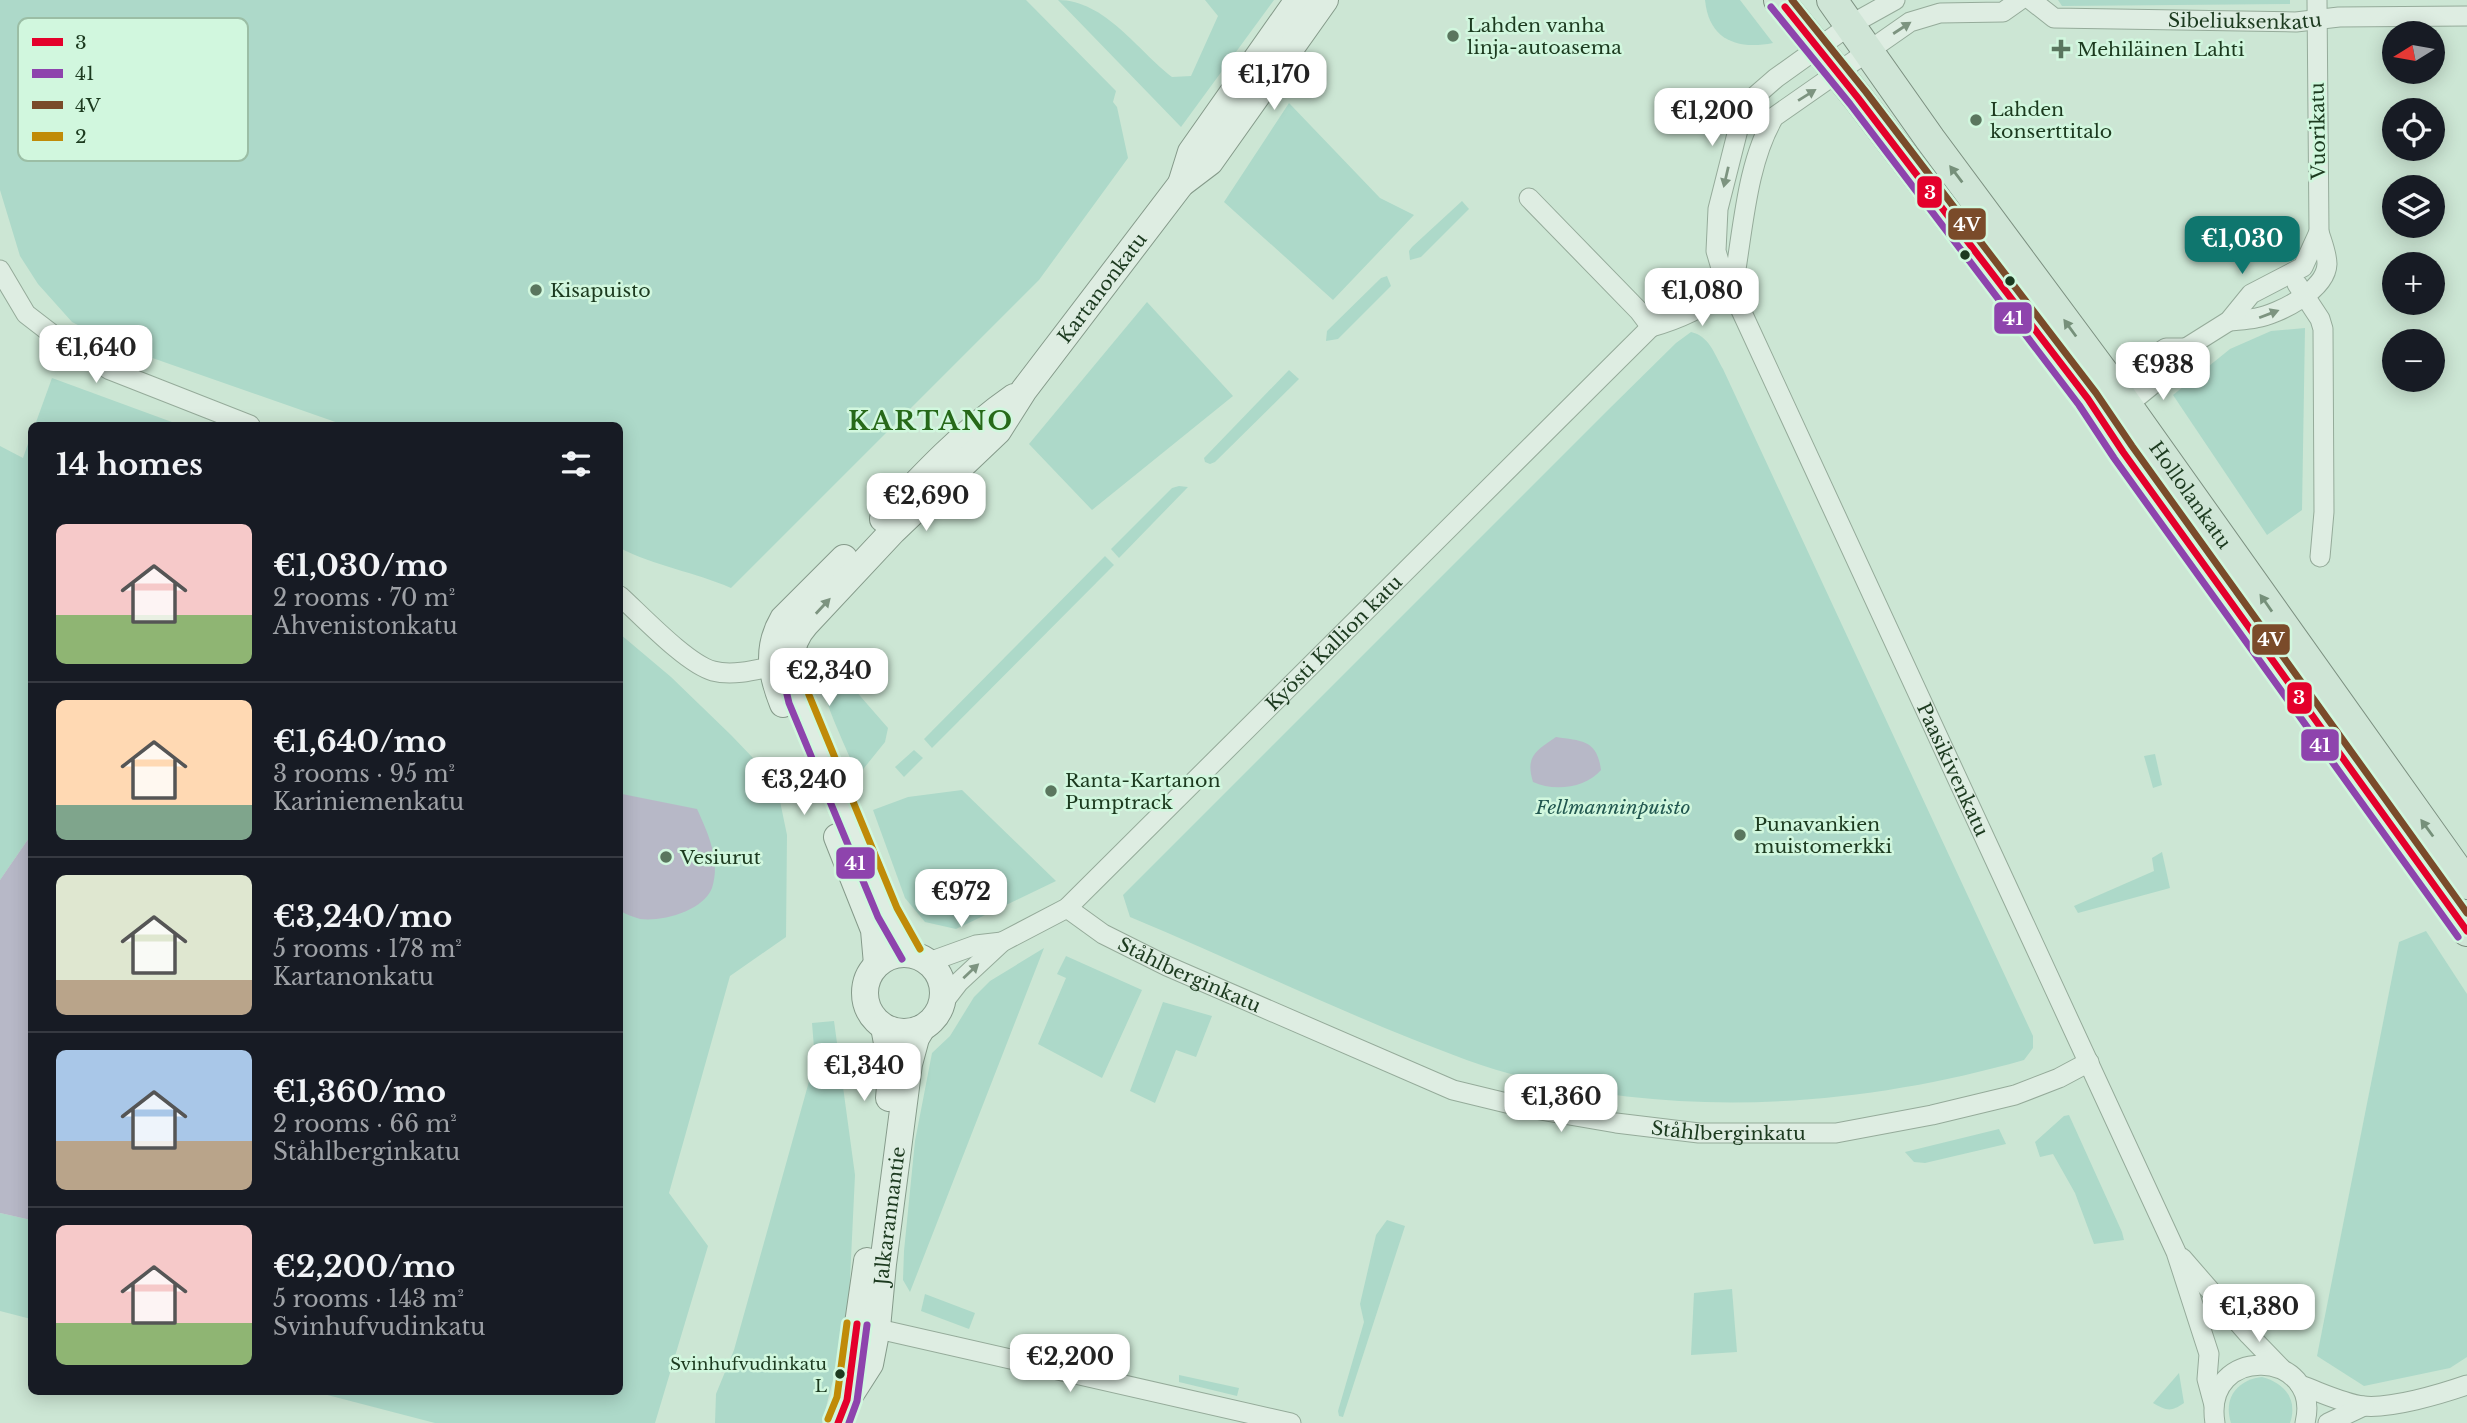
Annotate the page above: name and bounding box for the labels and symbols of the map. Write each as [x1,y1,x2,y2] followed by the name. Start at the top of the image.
[2168,8,2323,34] street label: Sibeliuksenkatu
[1467,14,1622,59] place label: Lahden vanha linja-autoasema
[18,18,248,161] legend
[1893,21,1912,34] one-way arrow
[2382,21,2445,84] north arrow
[1445,28,1461,44] marker: Lahden vanha linja-autoasema
[75,31,87,54] text: 3
[2077,38,2245,61] place label: Mehiläinen Lahti
[2051,39,2071,59] marker: Mehiläinen Lahti
[1217,52,1331,112] pin: €1,170
[75,62,95,85] text: 41
[2306,82,2330,181] street label: Vuorikatu
[1655,88,1769,148] pin: €1,200
[1798,88,1817,101] one-way arrow
[75,94,102,117] text: 4V
[1990,98,2112,143] place label: Lahden konserttitalo
[1968,112,1984,128] marker: Lahden konserttitalo
[75,125,87,148] text: 2
[1720,166,1731,188] one-way arrow
[1949,166,1964,184] one-way arrow
[1916,175,1943,209] line badge: 3
[1924,181,1936,204] text: 3
[1947,207,1987,241] line badge: 4V
[1953,213,1981,236] text: 4V
[2185,216,2299,276] pin: €1,030
[1053,228,1152,348] street label: Kartanonkatu
[1958,248,1972,262] unlabelled marker
[1645,268,1759,328] pin: €1,080
[2003,274,2017,288] unlabelled marker
[550,279,651,302] place label: Kisapuisto
[528,282,544,298] marker: Kisapuisto
[1993,301,2033,335] line badge: 41
[2003,307,2023,330] text: 41
[2258,308,2279,319] one-way arrow
[2063,319,2077,337] one-way arrow
[39,326,153,385] pin: €1,640
[2122,342,2204,402] pin: €938
[848,405,1014,437] district label: KARTANO
[2144,437,2237,553] street label: Hollolankatu
[869,474,983,533] pin: €2,690
[1261,570,1407,715] street label: Kyösti Kallion katu
[2259,594,2273,612] one-way arrow
[814,598,830,615] one-way arrow
[2251,623,2291,656] line badge: 4V
[2257,628,2285,651] text: 4V
[772,648,886,708] pin: €2,340
[2286,681,2313,715] line badge: 3
[2293,686,2305,709] text: 3
[1912,699,1994,840] street label: Paasikivenkatu
[2300,728,2340,762] line badge: 41
[2310,734,2330,757] text: 41
[747,758,861,817] pin: €3,240
[1065,769,1221,814] place label: Ranta-Kartanon Pumptrack
[1043,783,1059,799] marker: Ranta-Kartanon Pumptrack
[1535,796,1690,819] park label: Fellmanninpuisto
[1754,813,1893,858] place label: Punavankien muistomerkki
[2420,819,2434,837] one-way arrow
[1732,827,1748,843] marker: Punavankien muistomerkki
[679,846,762,869] place label: Vesiurut
[835,846,876,880] line badge: 41
[658,849,674,865] marker: Vesiurut
[845,852,865,875] text: 41
[920,870,1002,929] pin: €972
[1114,932,1265,1017] street label: Ståhlberginkatu
[962,963,979,980] one-way arrow
[807,1044,921,1103] pin: €1,340
[1504,1074,1618,1134] pin: €1,360
[1650,1116,1806,1145] street label: Ståhlberginkatu
[869,1145,910,1289] street label: Jalkarannantie
[2202,1284,2316,1344] pin: €1,380
[1013,1334,1127,1394] pin: €2,200
[670,1354,828,1397] place label: Svinhufvudinkatu L
[833,1367,847,1381] marker: Svinhufvudinkatu L

